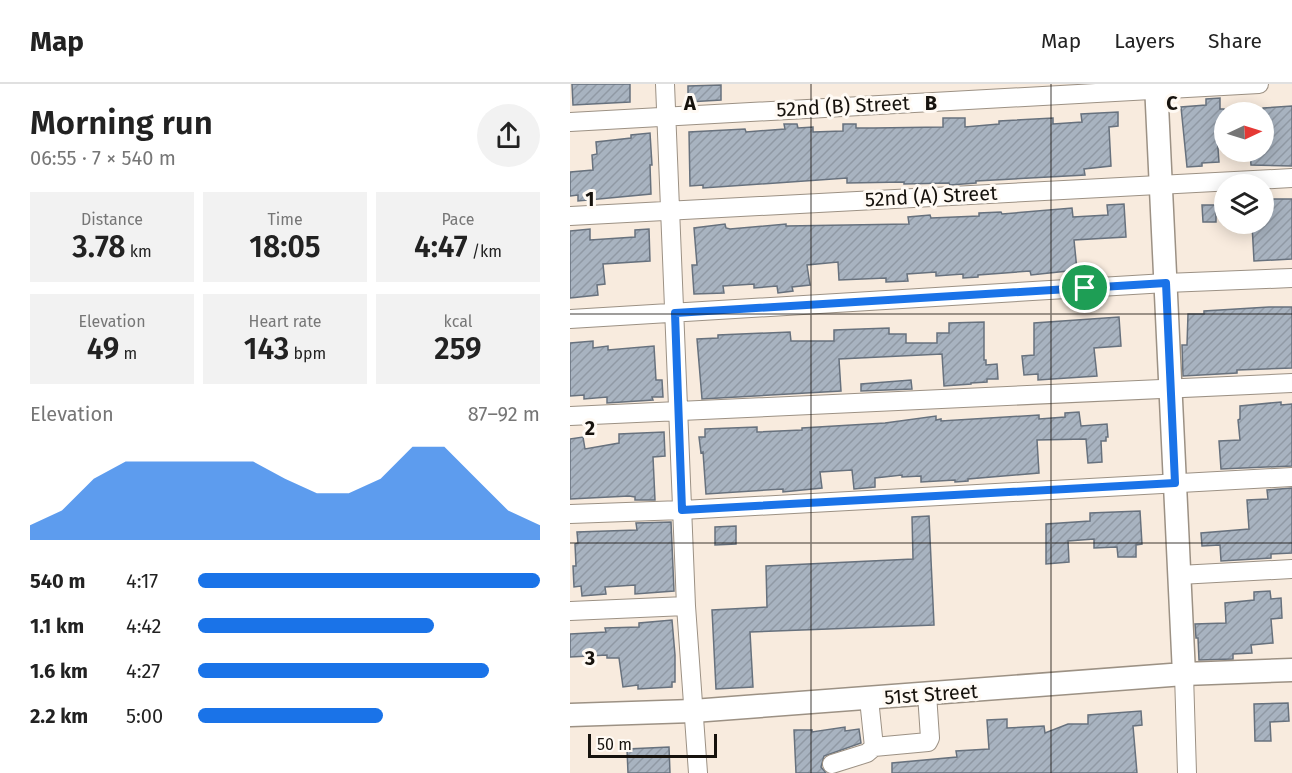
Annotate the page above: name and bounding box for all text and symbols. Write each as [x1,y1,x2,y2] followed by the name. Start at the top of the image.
[30,25,84,58] text: Map
[1041,28,1081,54] text: Map
[1114,28,1175,54] text: Layers
[1208,28,1262,54] text: Share
[776,90,911,121] street label: 52nd (B) Street
[683,91,697,115] text: A
[925,91,937,115] text: B
[1166,91,1178,115] text: C
[1214,102,1274,162] north arrow
[1214,102,1274,234] map controls
[30,103,213,143] text: Morning run
[477,104,540,167] button: share
[30,146,176,170] text: 06:55 · 7 × 540 m
[1214,174,1274,234] button: layers
[864,181,999,211] street label: 52nd (A) Street
[585,187,595,211] text: 1
[81,210,143,229] text: Distance
[267,210,303,229] text: Time
[441,210,475,229] text: Pace
[72,229,126,265] text: 3.78
[249,229,321,265] text: 18:05
[414,229,468,265] text: 4:47
[126,242,152,261] text: km
[468,242,502,261] text: /km
[1059,262,1110,313] pin
[1068,271,1101,304] icon: arrive
[78,312,146,331] text: Elevation
[249,312,321,331] text: Heart rate
[444,312,472,331] text: kcal
[87,331,119,367] text: 49
[244,331,289,367] text: 143
[434,331,482,367] text: 259
[119,344,137,363] text: m
[289,344,326,363] text: bpm
[30,402,114,426] text: Elevation
[468,402,540,426] text: 87–92 m
[585,416,595,440] text: 2
[30,569,85,593] text: 540 m
[126,569,158,593] text: 4:17
[30,614,84,638] text: 1.1 km
[126,614,161,638] text: 4:42
[584,646,595,670] text: 3
[30,659,88,683] text: 1.6 km
[126,659,160,683] text: 4:27
[883,679,979,709] street label: 51st Street
[30,704,88,728] text: 2.2 km
[126,704,163,728] text: 5:00
[588,731,717,758] scale bar
[597,735,632,754] text: 50 m

